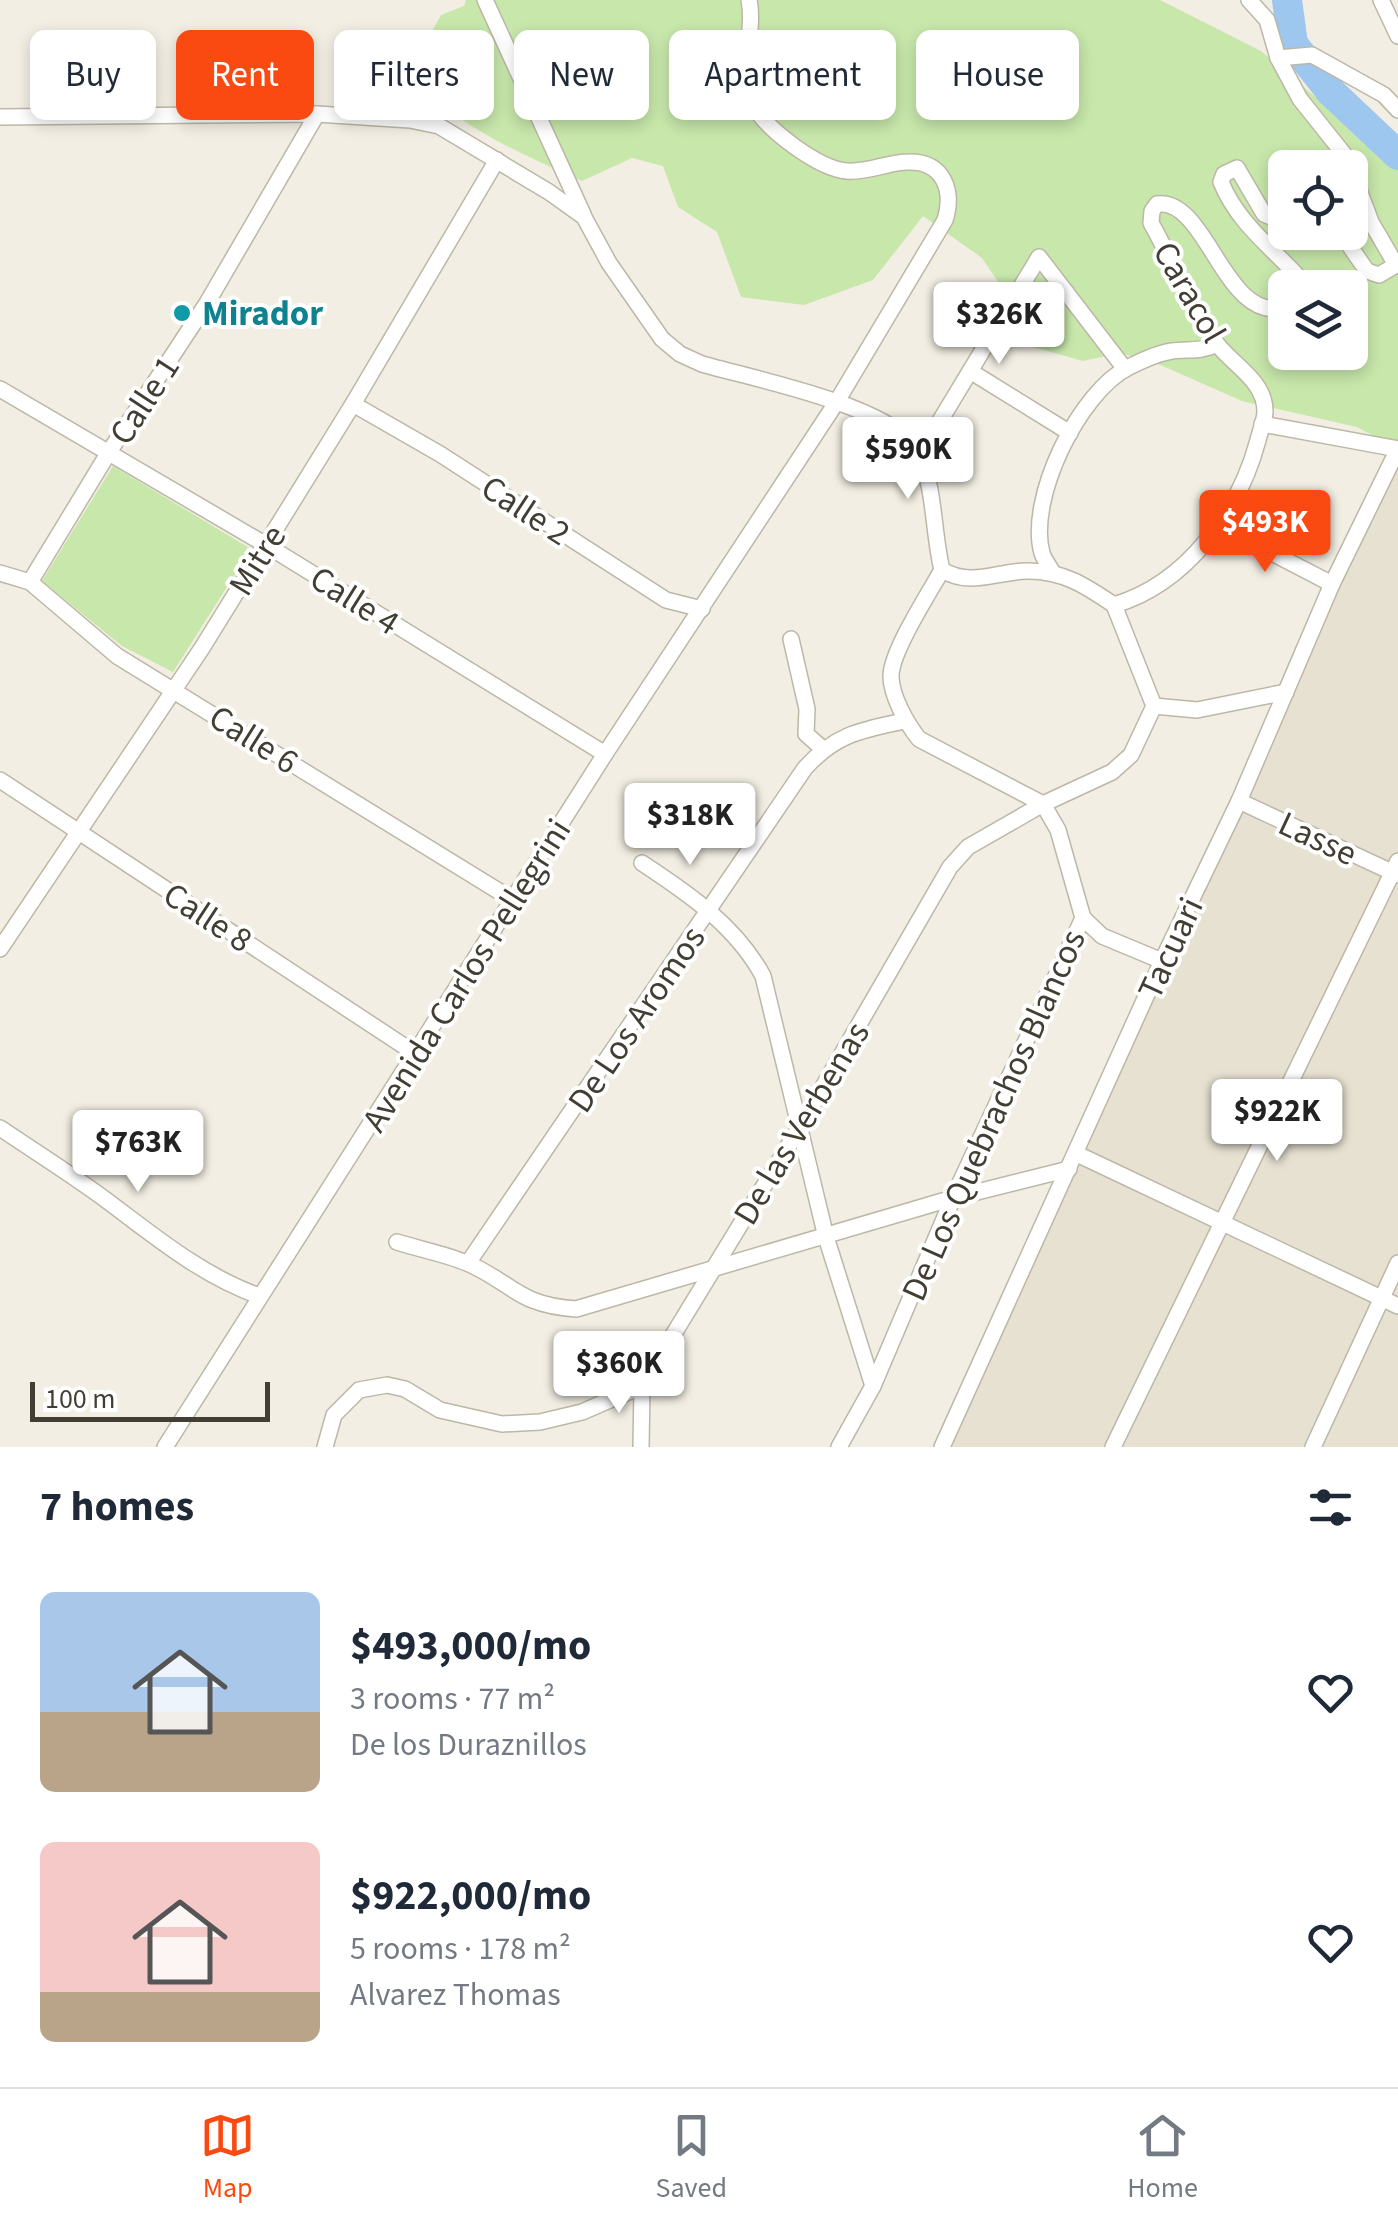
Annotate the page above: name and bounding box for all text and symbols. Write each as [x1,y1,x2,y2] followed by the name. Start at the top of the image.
[30,30,156,120] chip: Buy
[176,30,314,120] chip: Rent
[334,30,494,120] chip: Filters
[514,30,649,120] chip: New
[669,30,896,120] chip: Apartment
[916,30,1079,120] chip: House
[1268,150,1368,370] map controls
[1268,150,1368,250] button: locate
[1140,232,1238,353] street label: Caracol
[1268,270,1368,370] button: layers
[929,282,1069,367] pin: $326K
[202,289,323,339] place label: Mirador
[955,291,1043,337] text: $326K
[171,302,193,324] marker: Mirador
[97,346,192,455] street label: Calle 1
[838,417,978,502] pin: $590K
[864,426,952,472] text: $590K
[471,463,580,558] street label: Calle 2
[1195,490,1335,575] pin: $493K
[1221,499,1309,545] text: $493K
[217,515,299,606] street label: Mitre
[300,554,409,648] street label: Calle 4
[199,693,308,787] street label: Calle 6
[620,783,760,868] pin: $318K
[646,792,734,838] text: $318K
[1270,799,1365,879] street label: Lasse
[350,809,584,1142] street label: Avenida Carlos Pellegrini
[153,870,262,965] street label: Calle 8
[1126,889,1216,1008] street label: Tacuari
[556,916,718,1123] street label: De Los Aromos
[889,922,1098,1309] street label: De Los Quebrachos Blancos
[721,1012,882,1235] street label: De las Verbenas
[1207,1079,1347,1164] pin: $922K
[1233,1088,1321,1134] text: $922K
[68,1110,208,1195] pin: $763K
[94,1119,182,1165] text: $763K
[549,1331,689,1416] pin: $360K
[575,1340,663,1386] text: $360K
[30,1377,270,1422] scale bar
[45,1379,116,1419] text: 100 m
[40,1477,194,1537] text: 7 homes
[1303,1480,1358,1535] icon: filters
[350,1616,591,1676] text: $493,000/mo
[120,1632,240,1752] icon: home
[1303,1665,1358,1720] icon: heart
[350,1676,555,1722] text: 3 rooms · 77 m²
[350,1722,587,1768] text: De los Duraznillos
[350,1866,591,1926] text: $922,000/mo
[120,1882,240,2002] icon: home
[1303,1915,1358,1970] icon: heart
[350,1926,571,1972] text: 5 rooms · 178 m²
[350,1972,561,2018] text: Alvarez Thomas
[200,2108,255,2208] tab: Map
[655,2108,727,2208] tab: Saved
[1127,2108,1198,2208] tab: Home

